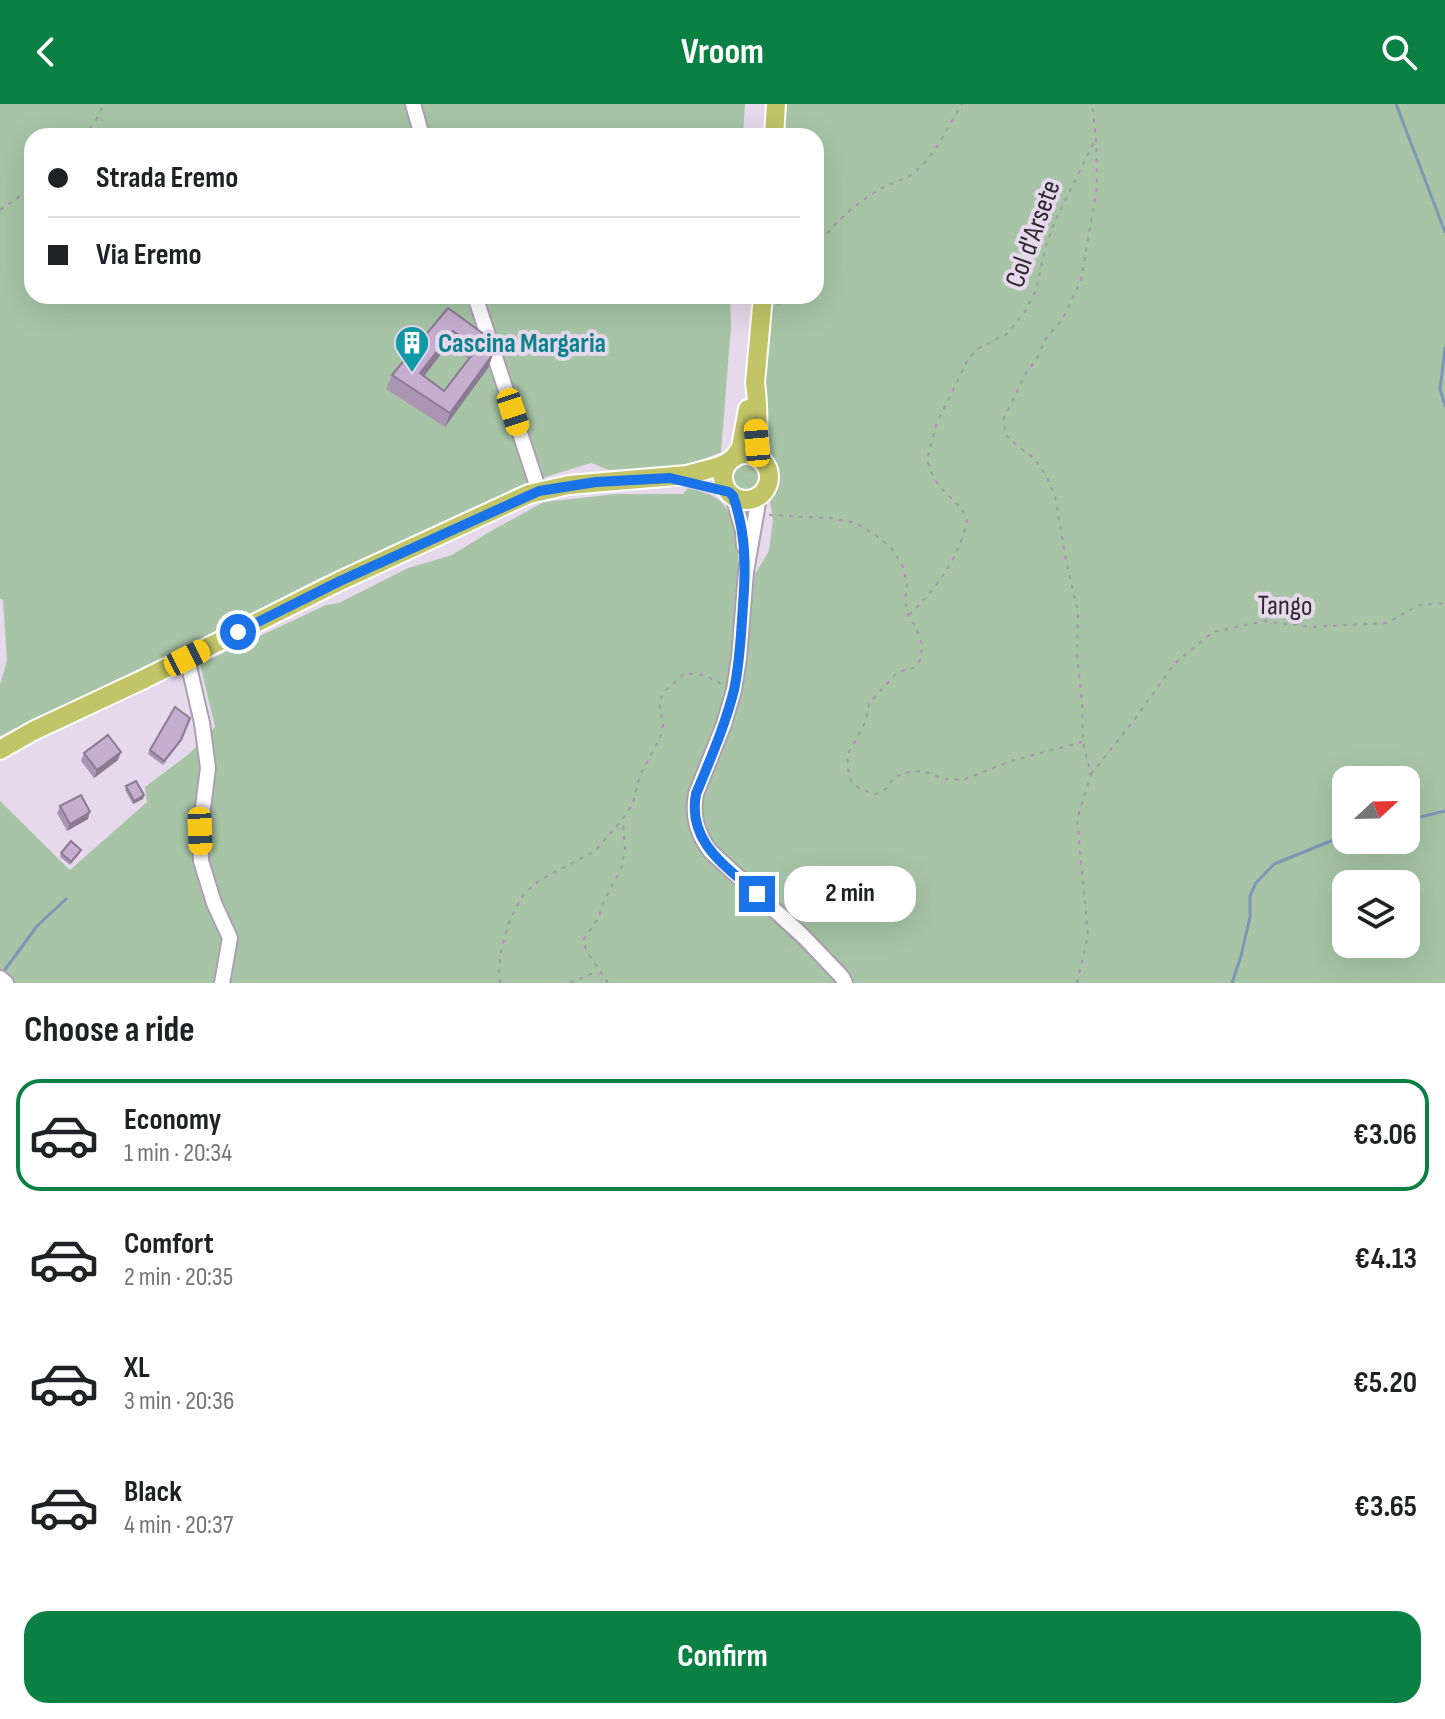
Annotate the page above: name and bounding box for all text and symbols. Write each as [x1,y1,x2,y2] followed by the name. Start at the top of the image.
[24,30,68,74] icon: back
[1377,30,1421,74] icon: search
[681,31,764,74] text: Vroom
[96,160,238,196] text: Strada Eremo
[998,176,1068,292] street label: Col d'Arsete
[96,237,201,273] text: Via Eremo
[393,324,431,374] building icon: Cascina Margaria
[438,327,606,360] place label: Cascina Margaria
[494,385,532,439] car
[743,418,771,468] car
[1257,589,1313,623] street label: Tango
[220,614,256,650] route start
[160,636,214,680] car
[1332,766,1420,854] north arrow
[1332,766,1420,958] map controls
[187,807,213,855] car
[785,866,917,922] callout: 2 min
[1332,870,1420,958] button: layers
[739,876,775,912] route end
[825,878,875,909] text: 2 min
[24,1009,195,1052] text: Choose a ride
[28,1099,100,1171] icon: car
[124,1102,221,1138] text: Economy
[1353,1117,1417,1153] text: €3.06
[124,1138,232,1169] text: 1 min · 20:34
[28,1223,100,1295] icon: car
[124,1226,214,1262] text: Comfort
[1355,1241,1417,1277] text: €4.13
[124,1262,233,1293] text: 2 min · 20:35
[28,1347,100,1419] icon: car
[124,1350,150,1386] text: XL
[1353,1365,1417,1401] text: €5.20
[124,1386,234,1417] text: 3 min · 20:36
[28,1471,100,1543] icon: car
[124,1474,182,1510] text: Black
[1354,1489,1417,1525] text: €3.65
[124,1510,233,1541] text: 4 min · 20:37
[24,1611,1421,1703] button: Confirm

